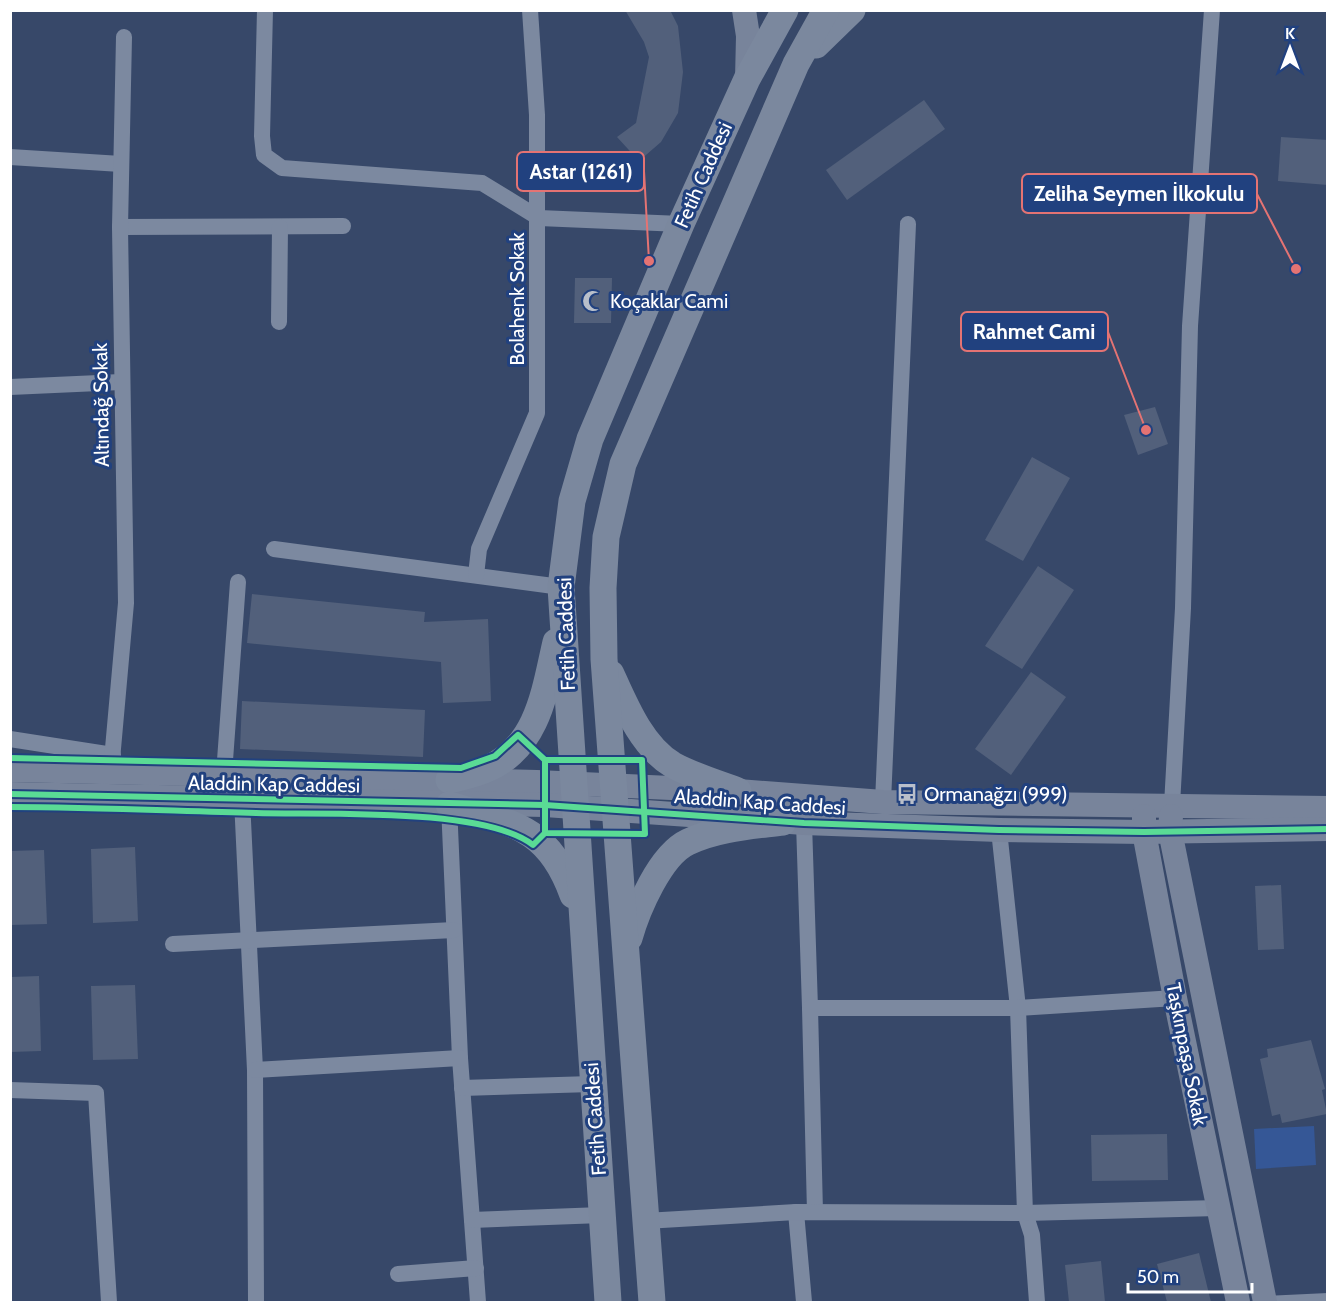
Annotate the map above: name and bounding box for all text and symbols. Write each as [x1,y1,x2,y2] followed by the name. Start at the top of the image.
[1260,18,1320,78] north arrow
[1285,24,1295,43] text: K
[669,118,737,232] street label: Fetih Caddesi
[517,152,644,191] callout: Astar (1261)
[529,159,633,184] text: Astar (1261)
[1022,174,1257,213] callout: Zeliha Seymen İlkokulu
[1034,181,1244,206] text: Zeliha Seymen İlkokulu
[505,232,529,366] street label: Bolahenk Sokak
[581,289,605,313] mosque icon: Koçaklar Cami
[610,289,728,313] place label: Koçaklar Cami
[961,312,1108,351] callout: Rahmet Cami
[973,319,1095,344] text: Rahmet Cami
[88,343,114,467] street label: Altındağ Sokak
[552,577,580,691] street label: Fetih Caddesi
[188,771,360,797] street label: Aladdin Kap Caddesi
[895,782,919,806] bus stop icon: Ormanağzı (999)
[924,782,1068,806] place label: Ormanağzı (999)
[673,784,847,820] street label: Aladdin Kap Caddesi
[1161,981,1213,1127] street label: Taşkınpaşa Sokak
[579,1062,611,1176] street label: Fetih Caddesi
[1128,1256,1252,1294] scale bar
[1137,1266,1179,1288] text: 50 m

